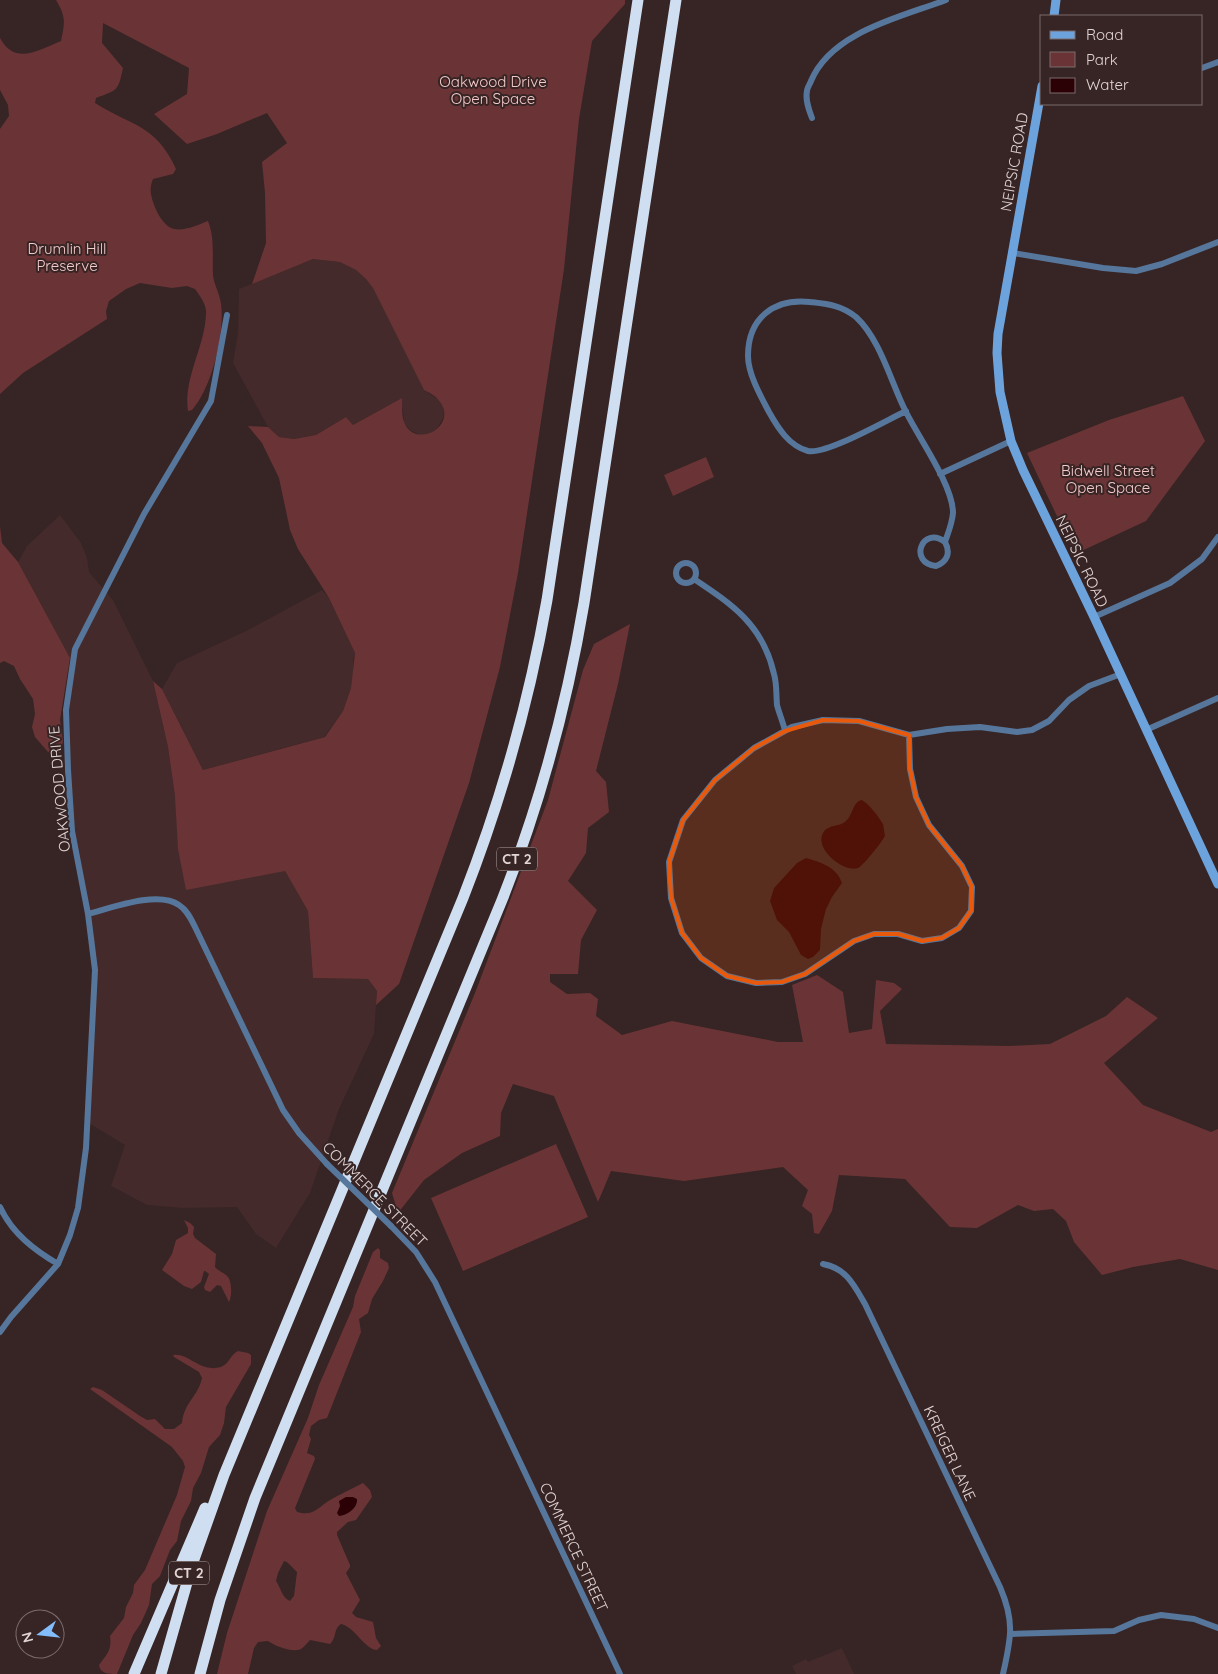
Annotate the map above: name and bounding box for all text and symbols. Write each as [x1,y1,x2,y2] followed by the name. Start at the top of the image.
[1040,15,1203,105] legend
[1086,25,1123,44] text: Road
[1086,50,1118,69] text: Park
[439,72,547,108] park label: Oakwood Drive Open Space
[1086,75,1129,94] text: Water
[996,111,1032,213] street label: NEIPSIC ROAD
[27,239,107,275] park label: Drumlin Hill Preserve
[1061,461,1155,497] park label: Bidwell Street Open Space
[1052,512,1113,610] street label: NEIPSIC ROAD
[44,725,74,853] street label: OAKWOOD DRIVE
[497,848,537,871] road number: CT 2
[319,1138,431,1250] street label: COMMERCE STREET
[920,1402,980,1504] street label: KREIGER LANE
[536,1479,612,1615] street label: COMMERCE STREET
[169,1562,209,1585] road number: CT 2
[15,1609,65,1659] north arrow
[17,1630,37,1645] text: N

